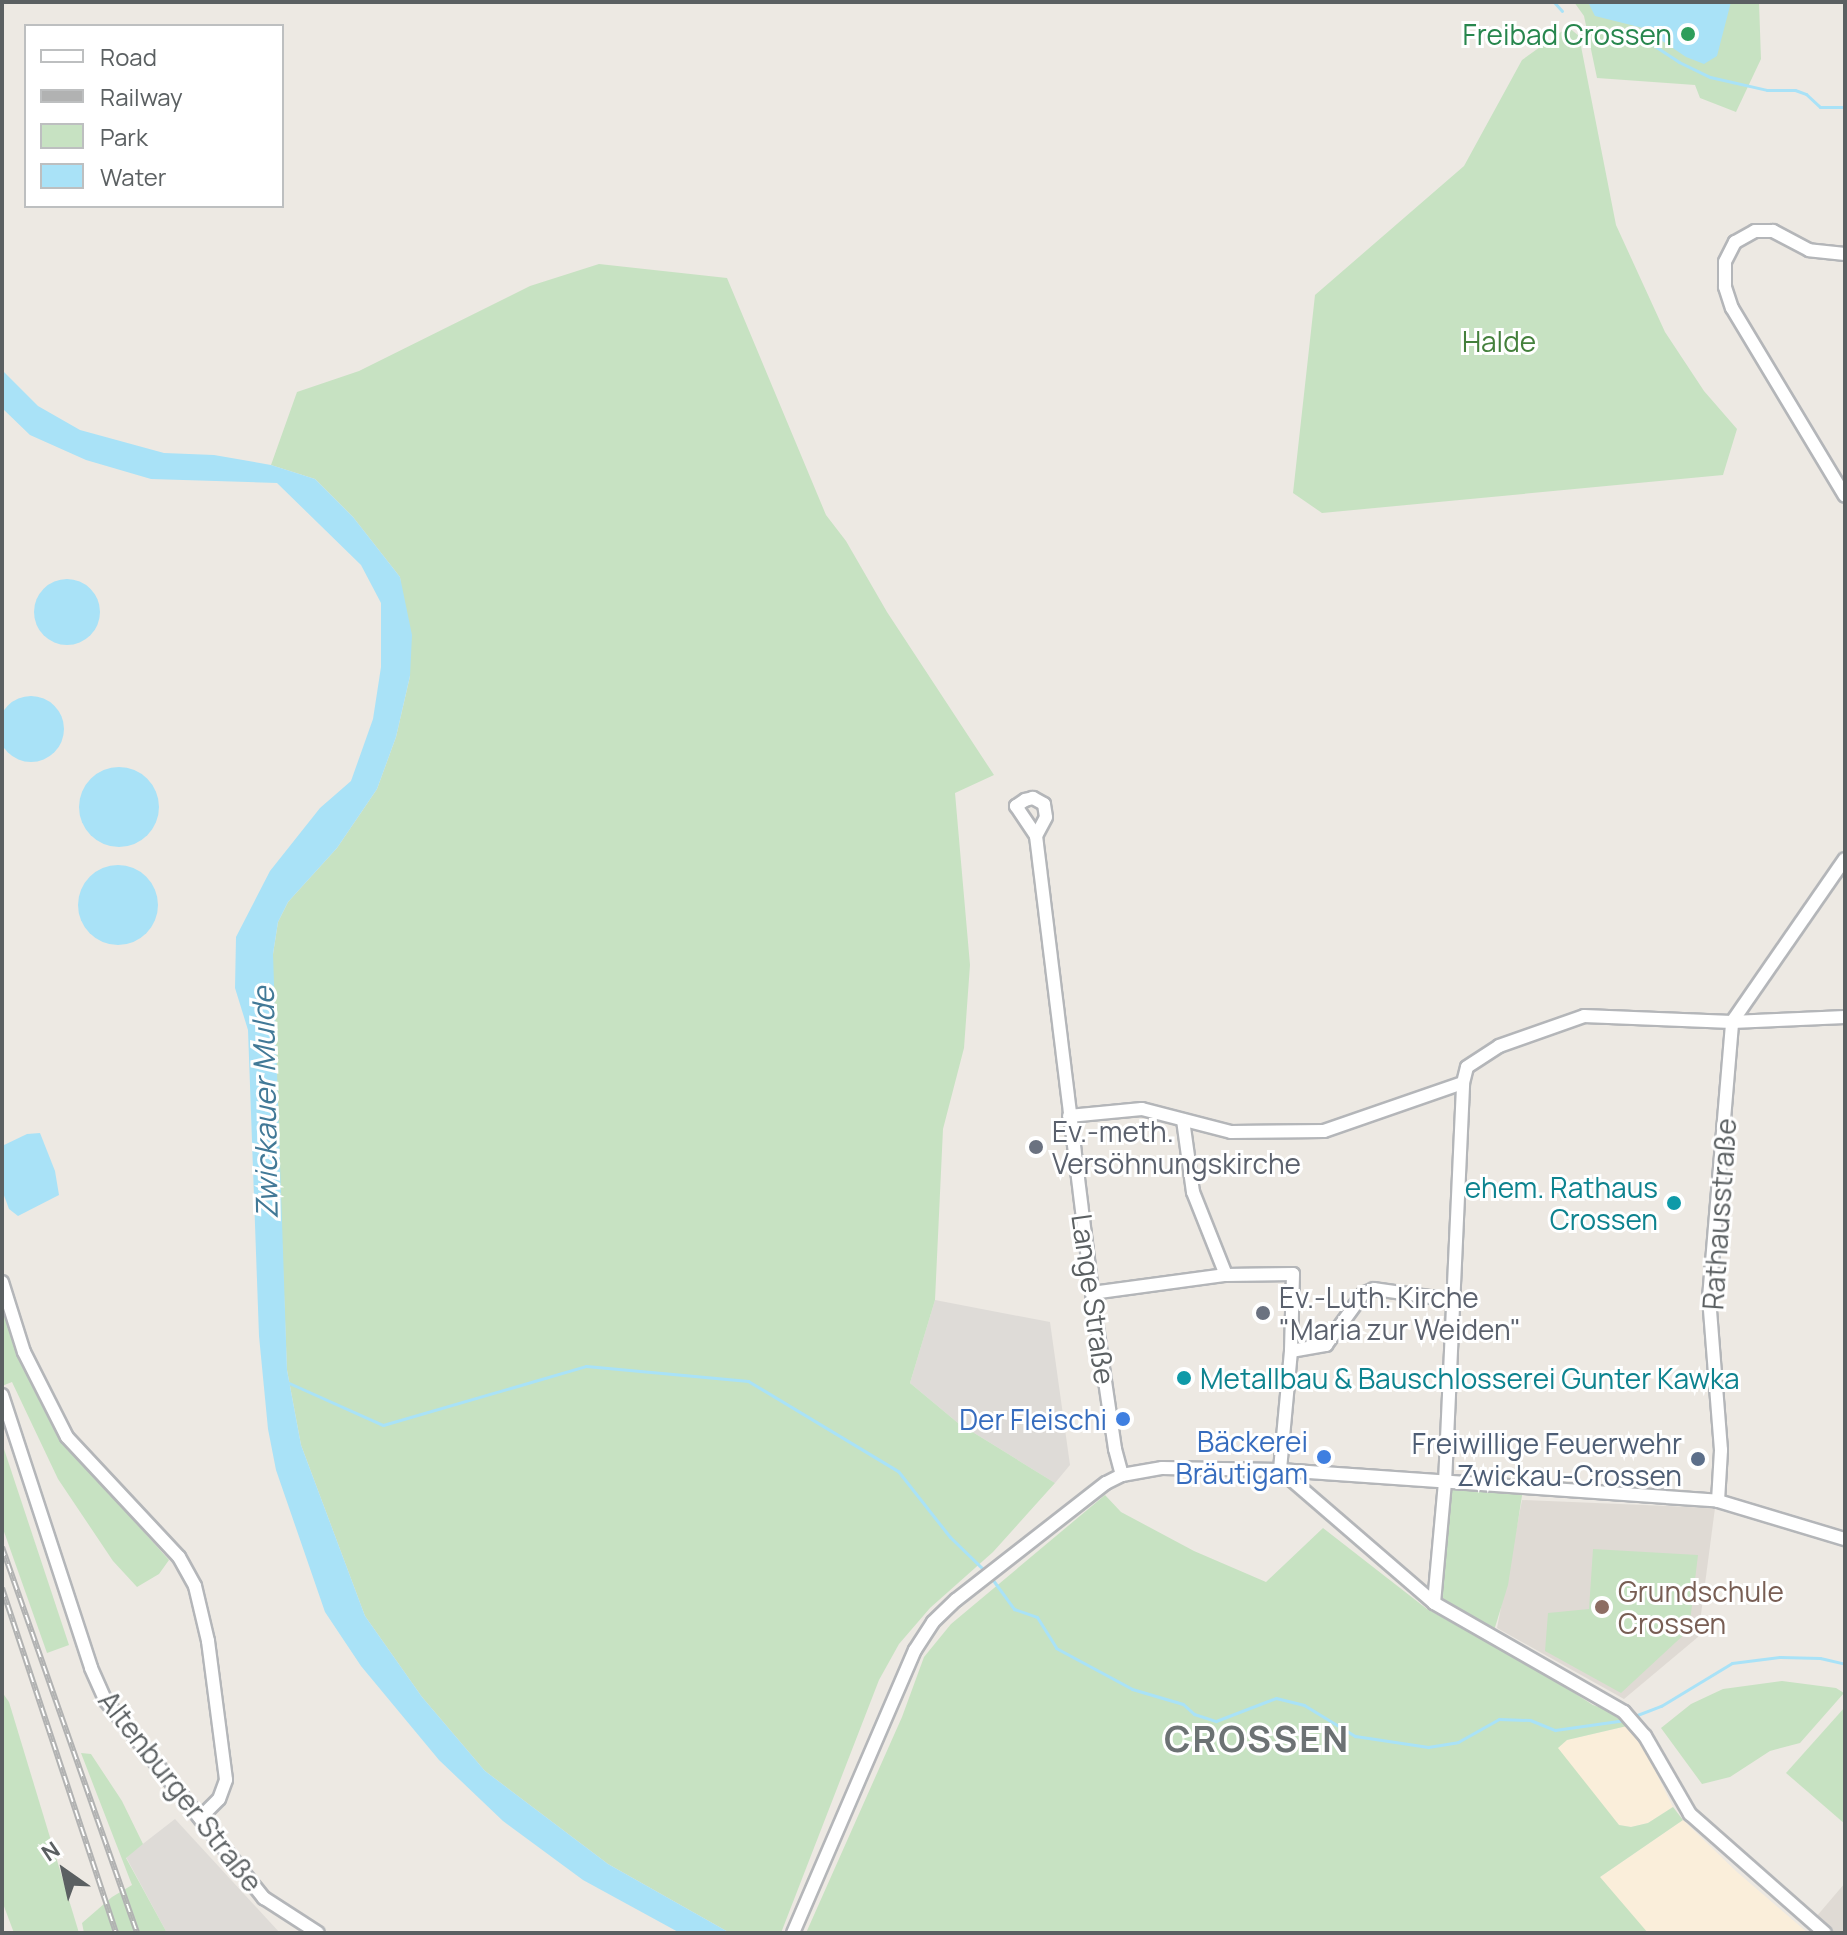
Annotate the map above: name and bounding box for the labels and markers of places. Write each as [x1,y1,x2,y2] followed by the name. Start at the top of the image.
[1463,17,1672,51] place label: Freibad Crossen
[1679,25,1697,43] marker: Freibad Crossen
[1052,1114,1301,1180] place label: Ev.-meth. Versöhnungskirche
[1027,1138,1045,1156] marker: Ev.-meth. Versöhnungskirche
[1465,1170,1658,1236] place label: ehem. Rathaus Crossen
[1665,1194,1683,1212] marker: ehem. Rathaus Crossen
[1279,1280,1521,1346] place label: Ev.-Luth. Kirche "Maria zur Weiden"
[1254,1304,1272,1322] marker: Ev.-Luth. Kirche "Maria zur Weiden"
[1200,1361,1739,1395] place label: Metallbau & Bauschlosserei Gunter Kawka
[1175,1369,1193,1387] marker: Metallbau & Bauschlosserei Gunter Kawka
[959,1402,1107,1436] place label: Der Fleischi
[1114,1410,1132,1428] marker: Der Fleischi
[1175,1424,1308,1490] place label: Bäckerei Bräutigam
[1412,1426,1682,1492] place label: Freiwillige Feuerwehr Zwickau-Crossen
[1315,1448,1333,1466] marker: Bäckerei Bräutigam
[1689,1450,1707,1468] marker: Freiwillige Feuerwehr Zwickau-Crossen
[1618,1574,1784,1640] place label: Grundschule Crossen
[1593,1598,1611,1616] marker: Grundschule Crossen

